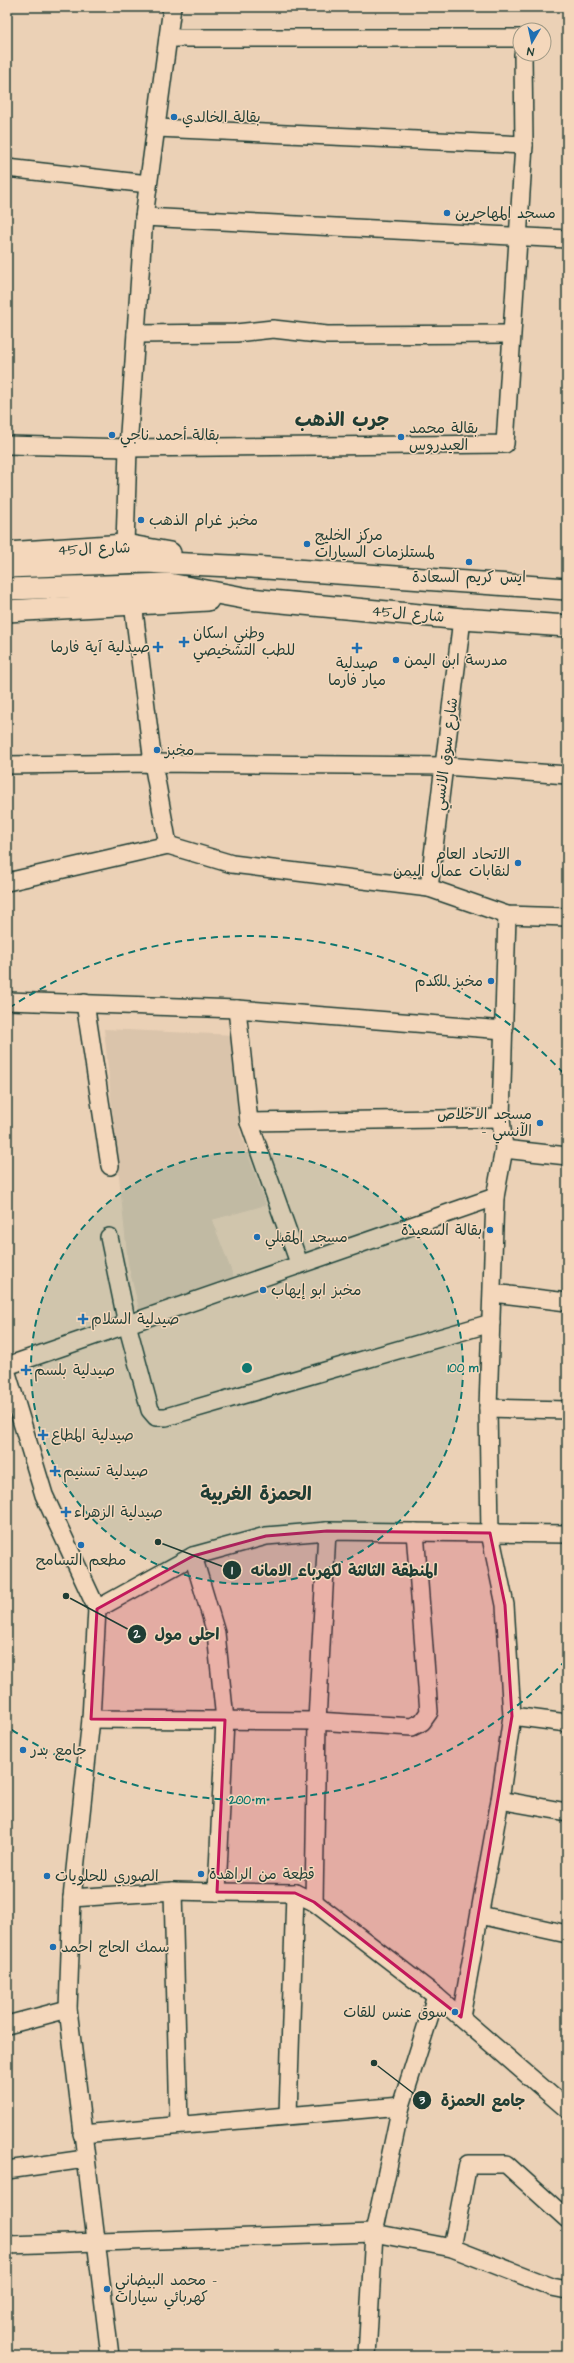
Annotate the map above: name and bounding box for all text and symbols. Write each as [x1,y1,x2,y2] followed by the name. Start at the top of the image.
[512,22,552,62] north arrow
[526,43,535,59] text: N
[182,107,261,128] place label: بقالة الخالدي
[169,112,179,122] marker: بقالة الخالدي
[455,203,556,224] place label: مسجد المهاجرين
[442,208,452,218] marker: مسجد المهاجرين
[295,407,389,434] district label: جرب الذهب
[409,418,478,456] place label: بقالة محمد العيدروس
[120,425,220,448] place label: بقالة أحمد ناجي
[107,430,117,440] marker: بقالة أحمد ناجي
[396,432,406,442] marker: بقالة محمد العيدروس
[149,510,258,532] place label: مخبز غرام الذهب
[136,515,146,525] marker: مخبز غرام الذهب
[315,525,435,563] place label: مركز الخليج لمستلزمات السيارات
[57,537,131,561] street label: شارع ال45
[302,539,312,549] marker: مركز الخليج لمستلزمات السيارات
[464,557,474,567] marker: ايس كريم السعادة
[412,567,526,589] place label: ايس كريم السعادة
[371,600,445,628] street label: شارع ال45
[193,623,295,663] place label: وطني اسكان للطب التشخيصي
[178,636,190,648] marker: وطني اسكان للطب التشخيصي
[50,637,150,658] place label: صيدلية آية فارما
[153,642,163,652] marker: صيدلية آية فارما
[352,643,362,653] marker: صيدلية ميار فارما
[404,650,508,671] place label: مدرسة ابن اليمن
[328,653,386,691] place label: صيدلية ميار فارما
[391,655,401,665] marker: مدرسة ابن اليمن
[429,696,465,812] street label: شارع سوق الانسي
[163,740,194,761] place label: مخبز
[152,745,162,755] marker: مخبز
[393,844,510,882] place label: الاتحاد العام لنقابات عمال اليمن
[513,858,523,868] marker: الاتحاد العام لنقابات عمال اليمن
[415,971,483,992] place label: مخبز للكدم
[486,976,496,986] marker: مخبز للكدم
[437,1104,532,1144] place label: مسجد الاخلاص - الآنسي
[535,1118,545,1128] marker: مسجد الاخلاص - الآنسي
[401,1220,482,1241] place label: بقالة السعيدة
[485,1225,495,1235] marker: بقالة السعيدة
[265,1227,348,1250] place label: مسجد المقبلي
[252,1232,262,1242] marker: مسجد المقبلي
[271,1280,361,1301] place label: مخبز ابو إيهاب
[258,1285,268,1295] marker: مخبز ابو إيهاب
[91,1309,179,1330] place label: صيدلية السلام
[78,1314,88,1324] marker: صيدلية السلام
[34,1360,115,1382] place label: صيدلية بلسم
[448,1360,479,1377] text: 100 m
[240,1361,254,1375] centre of rings
[21,1365,31,1375] marker: صيدلية بلسم
[51,1425,134,1446] place label: صيدلية المطاع
[38,1430,48,1440] marker: صيدلية المطاع
[63,1461,148,1483] place label: صيدلية تسنيم
[50,1466,60,1476] marker: صيدلية تسنيم
[200,1481,312,1508] district label: الحمزة الغربية
[74,1502,163,1523] place label: صيدلية الزهراء
[61,1507,71,1517] marker: صيدلية الزهراء
[76,1540,86,1550] marker: مطعم التسامح
[36,1550,126,1572] place label: مطعم التسامح
[222,1556,445,1584] callout: المنطقة الثالثة لكهرباء الامانه
[251,1560,437,1582] text: المنطقة الثالثة لكهرباء الامانه
[231,1562,233,1579] text: 1
[127,1620,227,1648] callout: احلى مول
[155,1624,219,1646] text: احلى مول
[133,1626,141,1643] text: 2
[30,1740,87,1761] place label: جامع بدر
[18,1745,28,1755] marker: جامع بدر
[228,1792,266,1809] text: 200 m
[209,1864,315,1885] place label: قطعة من الراهدة
[55,1866,159,1887] place label: الصوري للحلويات
[196,1869,206,1879] marker: قطعة من الراهدة
[42,1871,52,1881] marker: الصوري للحلويات
[61,1937,170,1958] place label: سمك الحاج احمد
[48,1942,58,1952] marker: سمك الحاج احمد
[343,2002,447,2023] place label: سوق عنس للقات
[450,2007,460,2017] marker: سوق عنس للقات
[412,2086,533,2114] callout: جامع الحمزة
[441,2090,525,2112] text: جامع الحمزة
[418,2092,426,2109] text: 3
[115,2270,217,2310] place label: محمد البيضاني - كهربائي سيارات
[102,2284,112,2294] marker: محمد البيضاني - كهربائي سيارات

